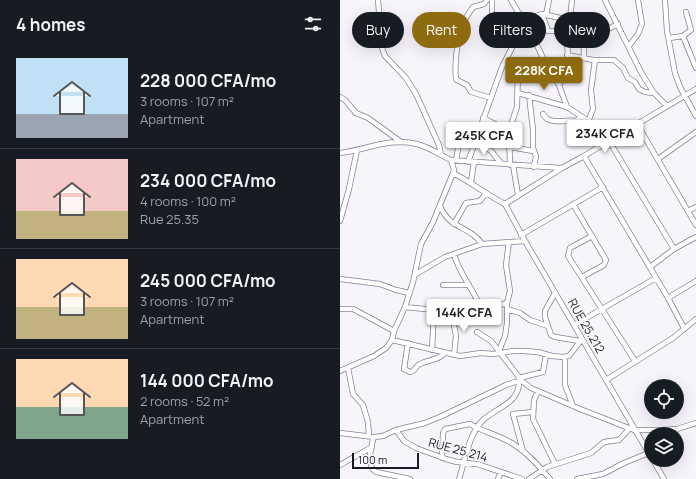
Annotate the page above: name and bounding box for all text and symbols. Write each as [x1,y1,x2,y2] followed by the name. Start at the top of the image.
[352,12,404,48] chip: Buy
[412,12,471,48] chip: Rent
[479,12,546,48] chip: Filters
[554,12,610,48] chip: New
[16,13,85,36] text: 4 homes
[302,13,324,35] icon: filters
[503,57,585,91] pin: 228K CFA
[514,61,574,79] text: 228K CFA
[140,69,276,92] text: 228 000 CFA/mo
[48,74,96,122] icon: home
[140,92,234,110] text: 3 rooms · 107 m²
[140,110,204,128] text: Apartment
[564,120,646,154] pin: 234K CFA
[443,122,525,156] pin: 245K CFA
[576,124,634,142] text: 234K CFA
[455,126,513,144] text: 245K CFA
[140,169,276,192] text: 234 000 CFA/mo
[48,175,96,223] icon: home
[140,192,236,210] text: 4 rooms · 100 m²
[140,210,199,228] text: Rue 25.35
[140,269,276,292] text: 245 000 CFA/mo
[48,275,96,323] icon: home
[140,292,234,310] text: 3 rooms · 107 m²
[564,295,609,356] street label: RUE 25.212
[423,299,505,333] pin: 144K CFA
[435,303,493,321] text: 144K CFA
[140,310,204,328] text: Apartment
[140,369,273,392] text: 144 000 CFA/mo
[48,375,96,423] icon: home
[644,379,684,467] map controls
[644,379,684,419] button: locate
[140,392,229,410] text: 2 rooms · 52 m²
[140,410,204,428] text: Apartment
[644,427,684,467] button: layers
[427,433,490,466] street label: RUE 25.214
[352,451,419,470] scale bar
[358,452,387,467] text: 100 m

